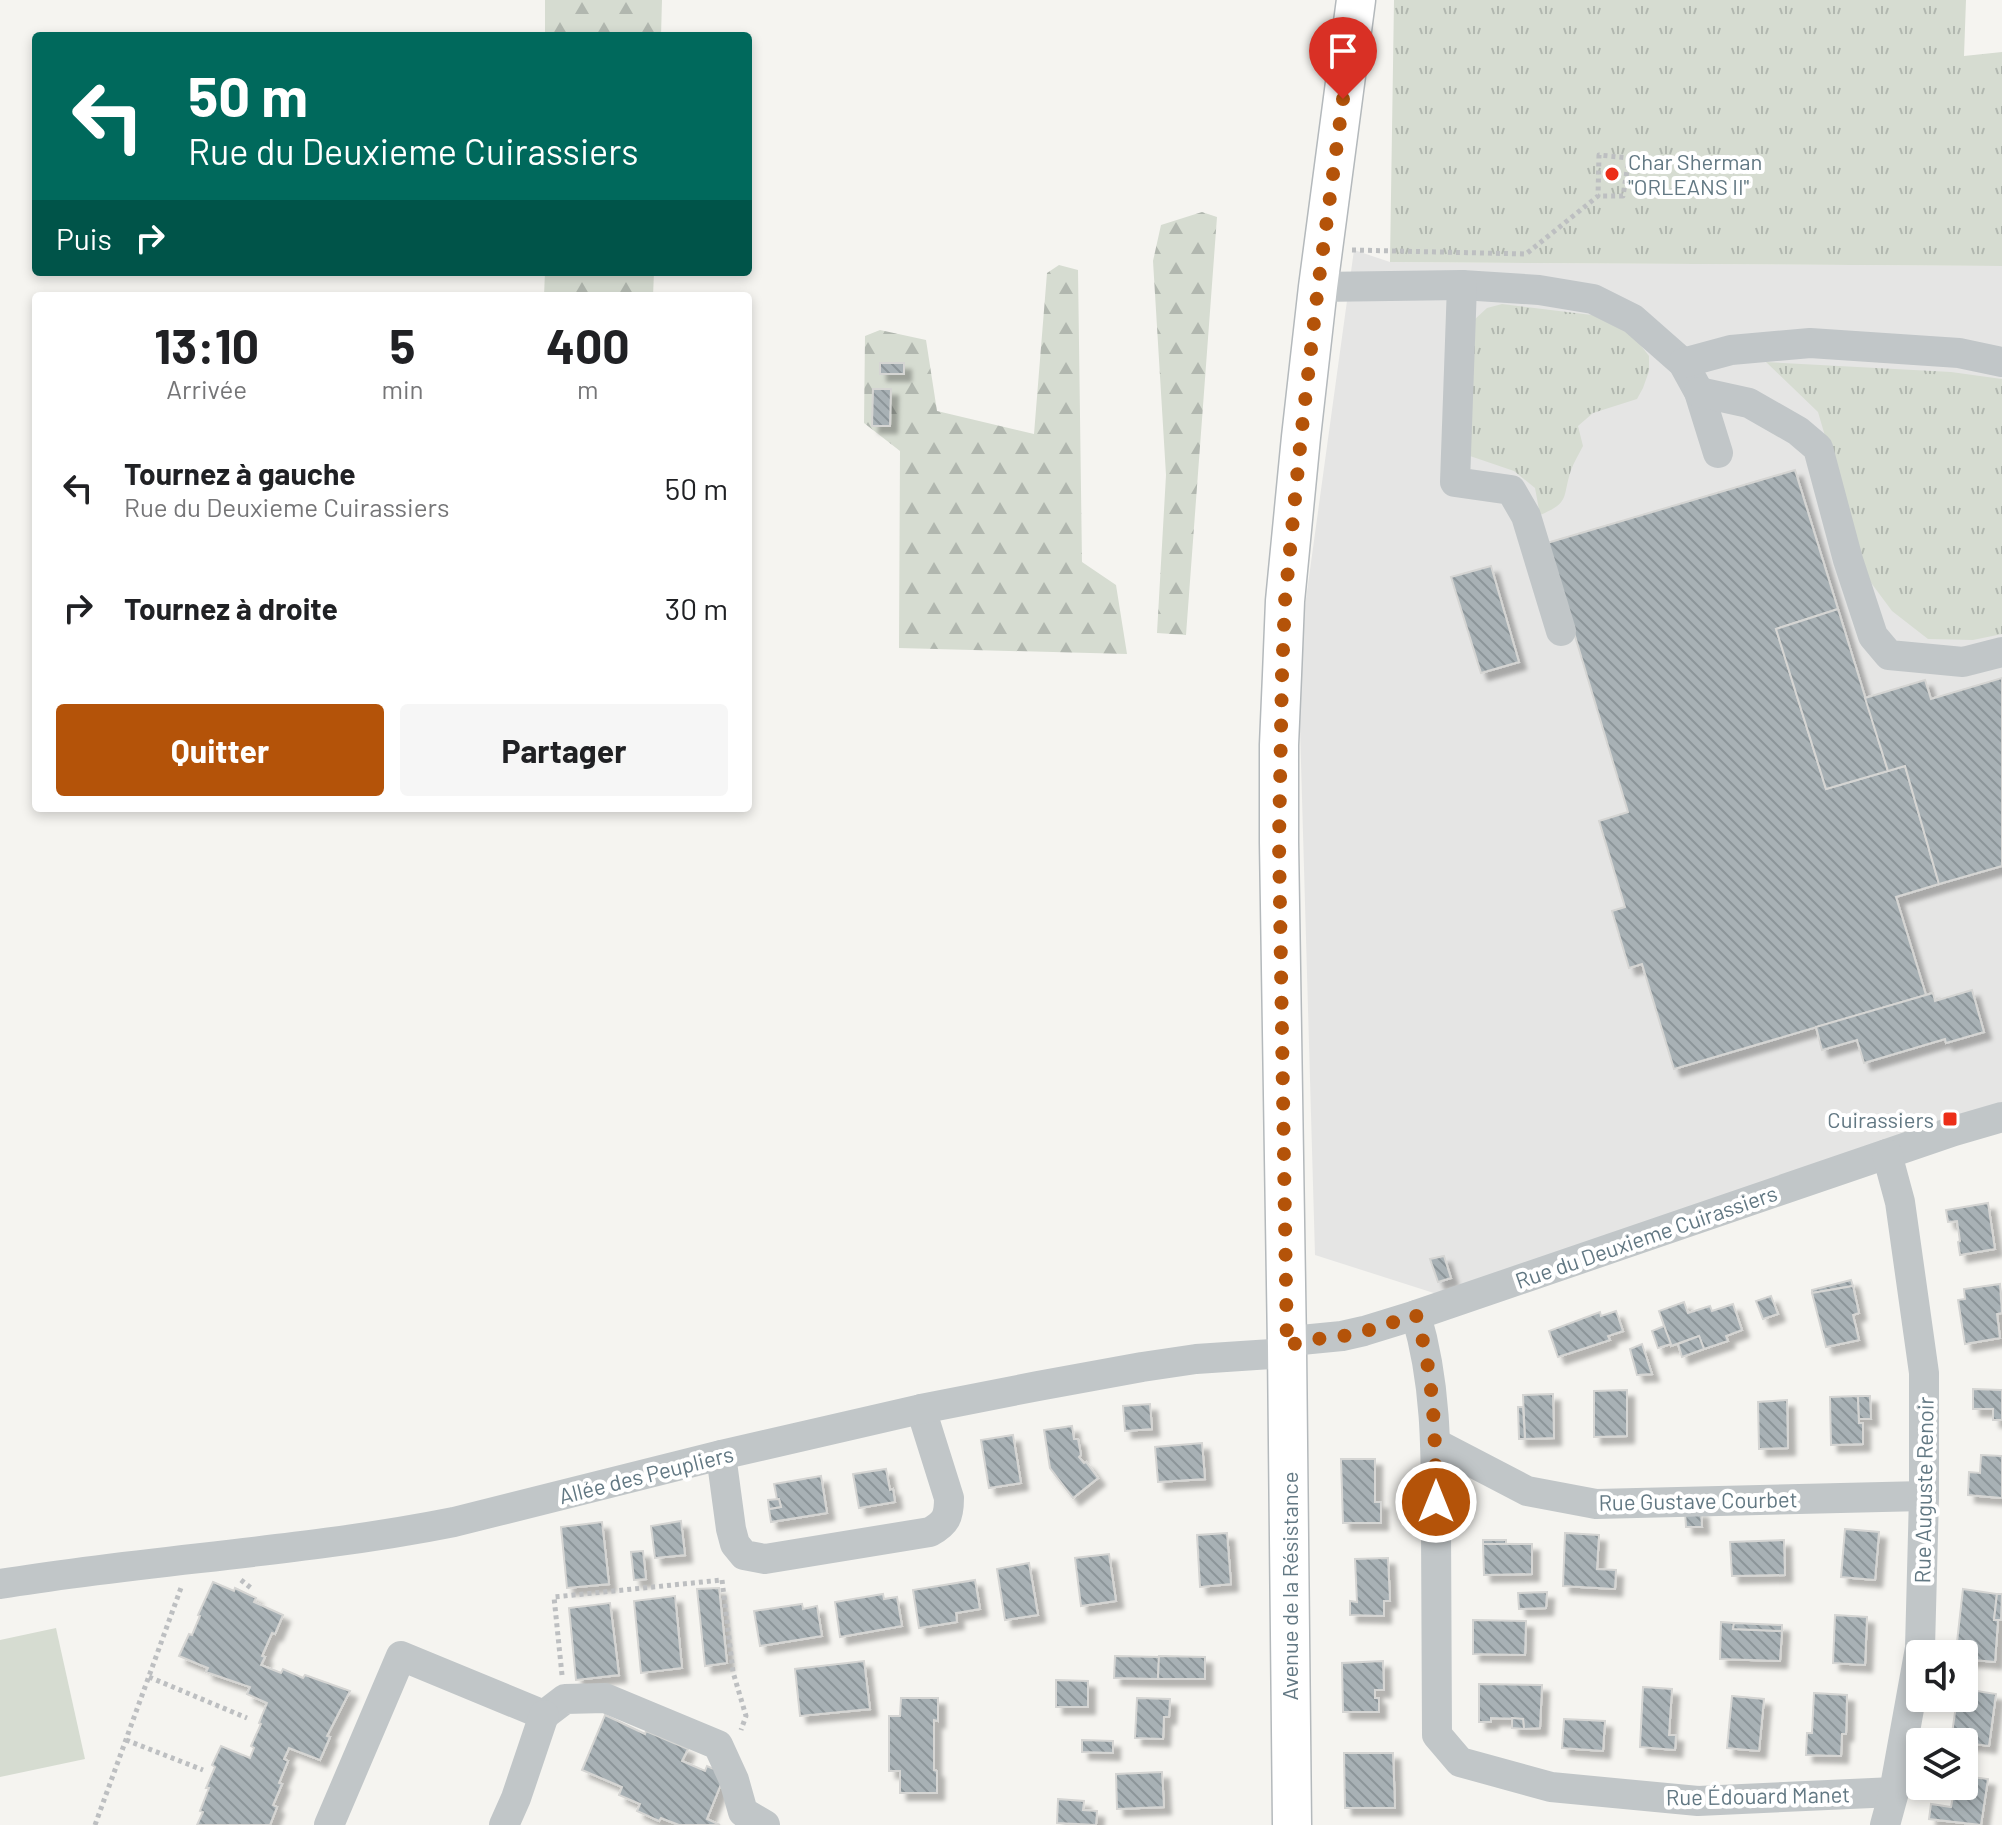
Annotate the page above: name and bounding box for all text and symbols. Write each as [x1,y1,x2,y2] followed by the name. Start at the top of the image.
[1309,17,1377,99] pin
[1321,29,1365,73] icon: arrive
[188,61,308,128] text: 50 m
[56,64,160,168] icon: left
[188,129,639,172] text: Rue du Deuxieme Cuirassiers
[1628,148,1762,199] place label: Char Sherman "ORLEANS II"
[1603,165,1621,183] marker: Char Sherman "ORLEANS II"
[128,216,172,260] icon: right
[56,220,112,256] text: Puis
[154,316,259,374] text: 13:10
[390,316,415,374] text: 5
[546,316,630,374] text: 400
[166,373,247,404] text: Arrivée
[381,373,424,404] text: min
[577,373,599,404] text: m
[124,455,356,491] text: Tournez à gauche
[56,466,100,510] icon: left
[665,470,728,506] text: 50 m
[124,491,449,522] text: Rue du Deuxieme Cuirassiers
[56,586,100,630] icon: right
[124,590,338,626] text: Tournez à droite
[665,590,728,626] text: 30 m
[56,704,384,796] button: Quitter
[400,704,728,796] button: Partager
[1827,1106,1934,1132] place label: Cuirassiers
[1941,1110,1959,1128] marker: Cuirassiers
[1512,1179,1780,1293] street label: Rue du Deuxieme Cuirassiers
[1908,1396,1938,1584] street label: Rue Auguste Renoir
[556,1440,736,1508] street label: Allée des Peupliers
[1394,1460,1478,1544] position arrow
[1276,1472,1302,1700] street label: Avenue de la Résistance
[1598,1485,1798,1515] street label: Rue Gustave Courbet
[1906,1640,1978,1800] map controls
[1906,1640,1978,1712] button: sound
[1906,1728,1978,1800] button: layers
[1666,1780,1850,1810] street label: Rue Édouard Manet

